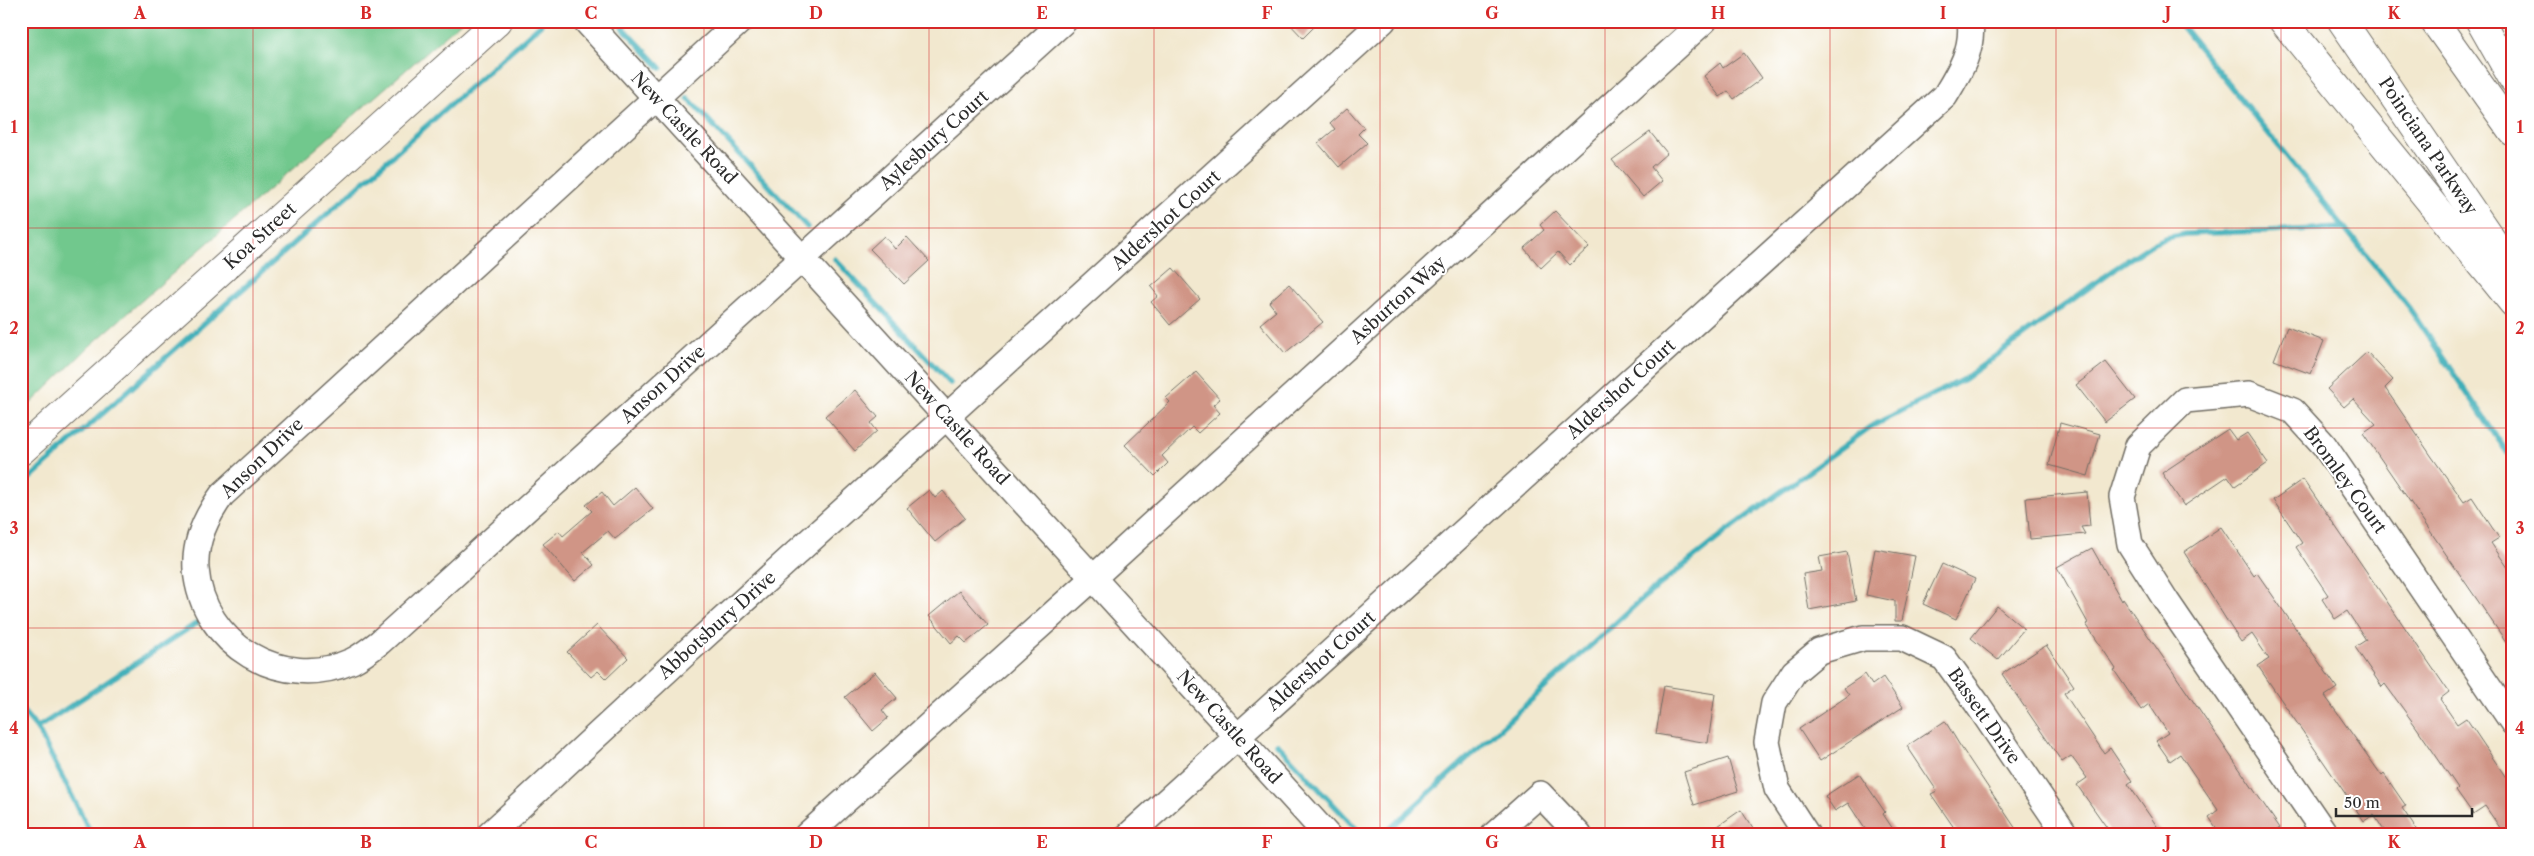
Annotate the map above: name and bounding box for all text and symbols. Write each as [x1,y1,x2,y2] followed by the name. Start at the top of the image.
[133,3,147,23] text: A
[360,3,372,23] text: B
[585,3,597,23] text: C
[809,3,823,23] text: D
[1036,3,1048,23] text: E
[1262,3,1273,23] text: F
[1485,3,1499,23] text: G
[1711,3,1725,23] text: H
[1940,3,1947,23] text: I
[2162,3,2171,23] text: J
[2388,3,2402,23] text: K
[626,67,742,189] street label: New Castle Road
[2374,73,2483,220] street label: Poinciana Parkway
[874,85,994,195] street label: Aylesbury Court
[10,117,18,137] text: 1
[2516,117,2524,137] text: 1
[1106,165,1225,275] street label: Aldershot Court
[219,197,301,274] street label: Koa Street
[1345,251,1451,349] street label: Asburton Way
[9,318,19,338] text: 2
[2515,318,2525,338] text: 2
[1561,334,1680,444] street label: Aldershot Court
[615,340,710,428] street label: Anson Drive
[900,367,1014,489] street label: New Castle Road
[215,413,308,504] street label: Anson Drive
[2299,422,2392,538] street label: Bromley Court
[9,518,19,538] text: 3
[2515,518,2525,538] text: 3
[653,566,780,684] street label: Abbotsbury Drive
[1261,606,1380,716] street label: Aldershot Court
[1943,664,2025,768] street label: Bassett Drive
[1172,666,1286,788] street label: New Castle Road
[9,718,19,738] text: 4
[2515,718,2525,738] text: 4
[2336,786,2473,818] scale bar
[2344,793,2380,812] text: 50 m
[133,832,147,852] text: A
[360,832,372,852] text: B
[585,832,597,852] text: C
[809,832,823,852] text: D
[1036,832,1048,852] text: E
[1262,832,1273,852] text: F
[1485,832,1499,852] text: G
[1711,832,1725,852] text: H
[1940,832,1947,852] text: I
[2162,832,2171,852] text: J
[2388,832,2402,852] text: K

